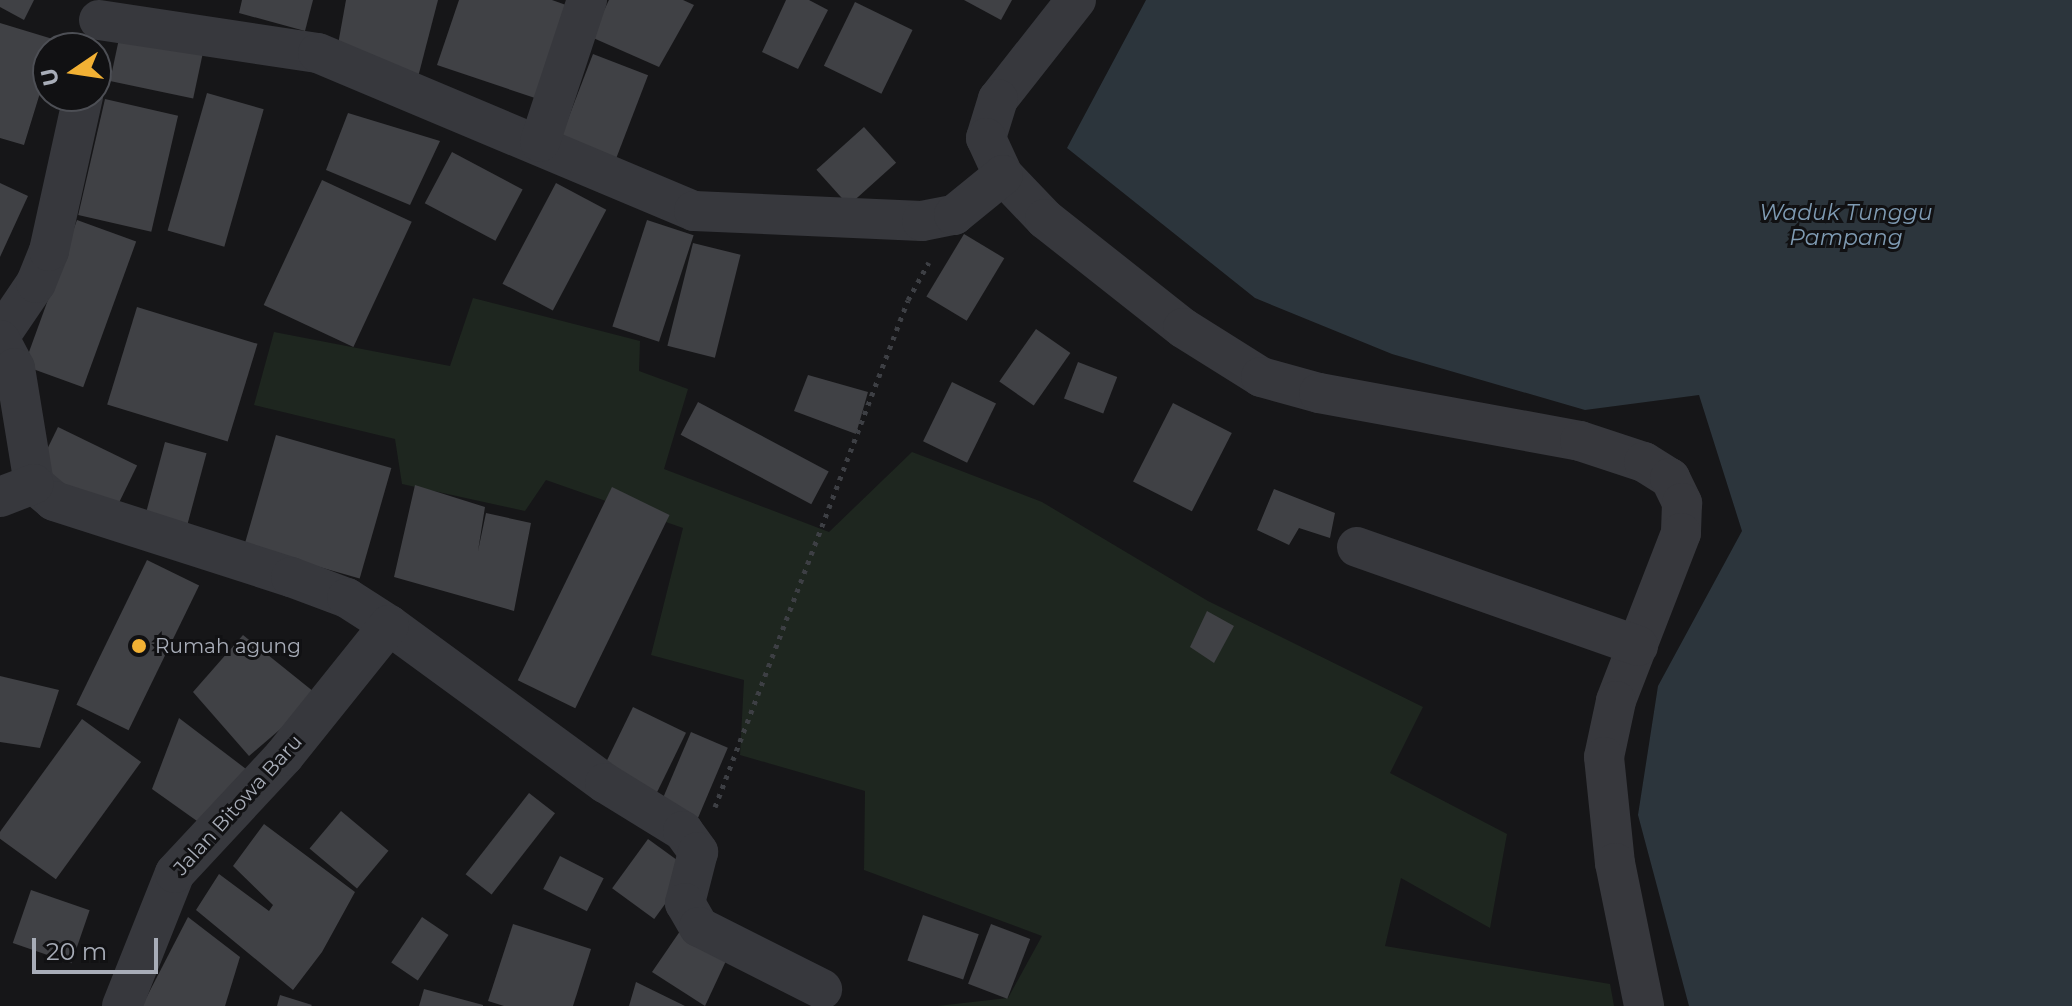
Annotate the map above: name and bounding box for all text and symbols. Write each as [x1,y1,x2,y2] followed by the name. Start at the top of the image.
[32,32,112,112] north arrow
[35,66,65,89] text: U
[1759,199,1933,250] water label: Waduk Tunggu Pampang
[155,634,301,658] place label: Rumah agung
[130,637,148,655] marker: Rumah agung
[169,730,307,880] street label: Jalan Bitowa Baru
[36,922,162,972] scale bar
[46,937,107,966] text: 20 m

